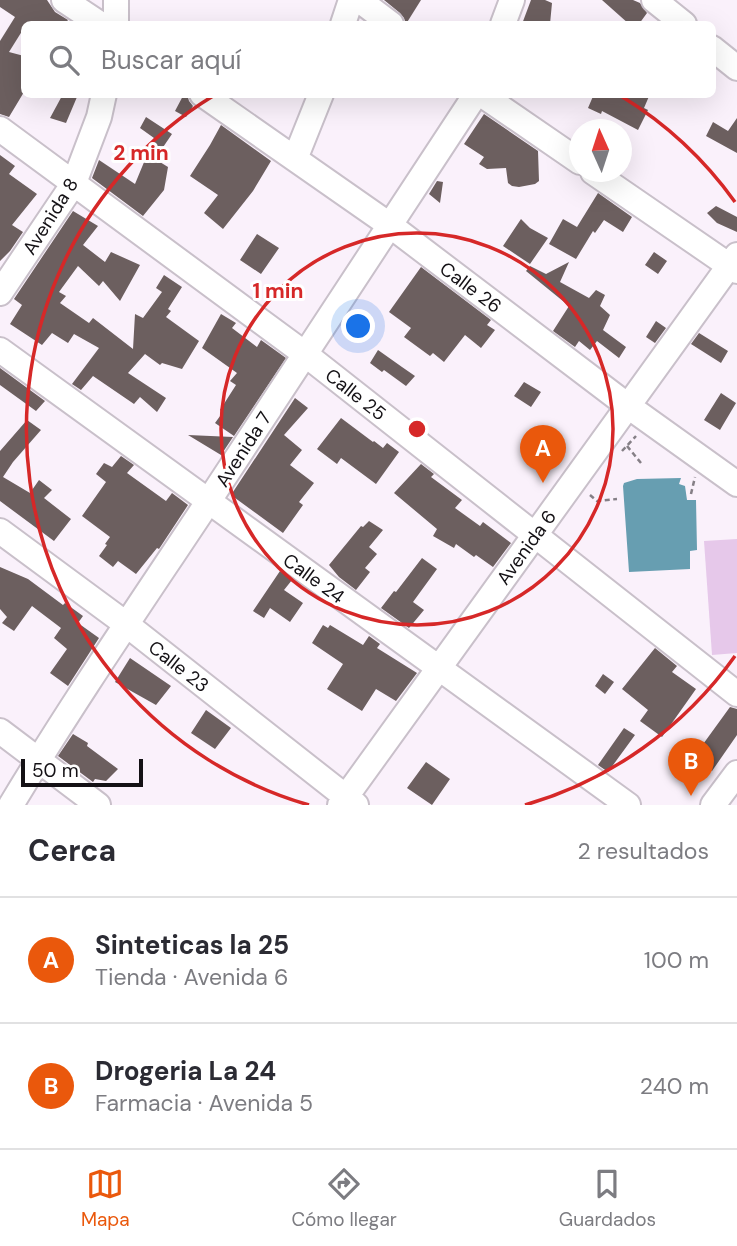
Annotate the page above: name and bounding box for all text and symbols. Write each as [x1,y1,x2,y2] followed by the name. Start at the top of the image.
[21,21,716,98] search box
[45,41,83,79] icon: search
[101,43,241,77] text: Buscar aquí
[569,119,632,182] north arrow
[113,139,169,167] text: 2 min
[17,173,84,259] street label: Avenida 8
[435,256,507,319] street label: Calle 26
[252,277,304,305] text: 1 min
[341,309,375,343] your location
[320,363,391,426] street label: Calle 25
[210,407,277,492] street label: Avenida 7
[405,417,429,441] centre of rings
[520,425,566,483] pin: A
[491,505,562,590] street label: Avenida 6
[278,548,350,609] street label: Calle 24
[143,635,214,698] street label: Calle 23
[668,738,714,796] pin: B
[21,756,144,788] scale bar
[32,758,79,783] text: 50 m
[28,831,116,870] text: Cerca
[578,836,709,866] text: 2 resultados
[95,928,289,962] text: Sinteticas la 25
[43,945,59,975] text: A
[644,945,709,975] text: 100 m
[95,962,288,992] text: Tienda · Avenida 6
[95,1054,276,1088] text: Drogeria La 24
[44,1071,58,1101] text: B
[640,1071,709,1101] text: 240 m
[95,1088,313,1118] text: Farmacia · Avenida 5
[81,1165,130,1232] tab: Mapa
[291,1165,397,1232] tab: Cómo llegar
[559,1165,656,1232] tab: Guardados

